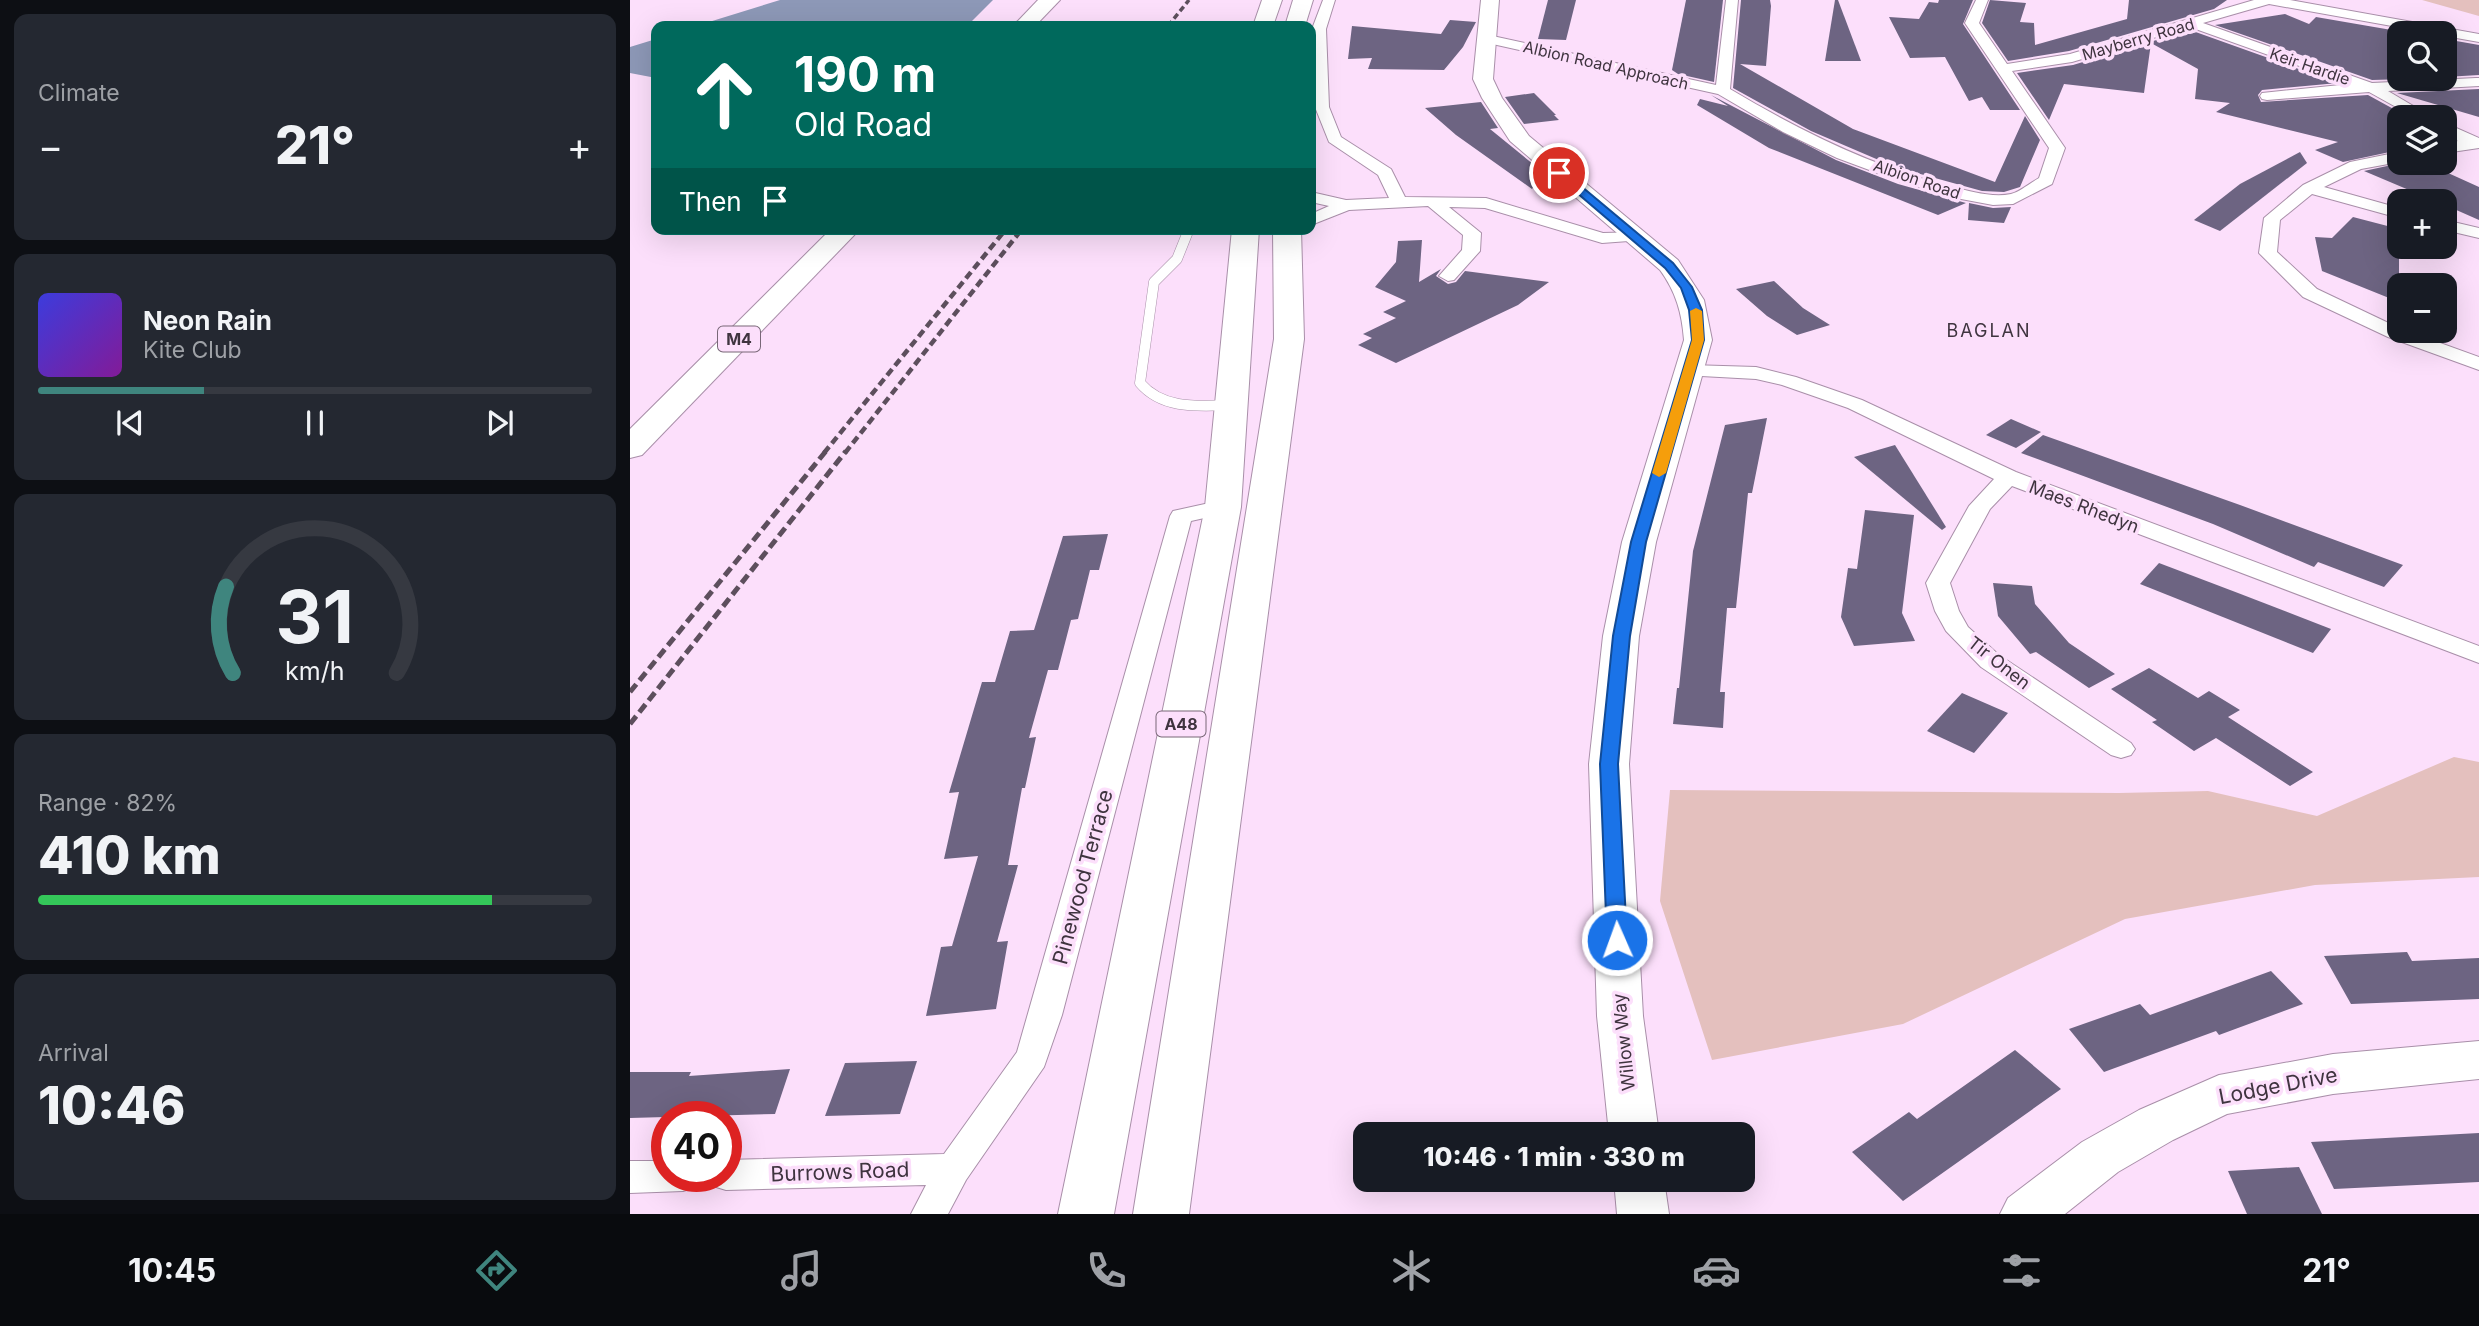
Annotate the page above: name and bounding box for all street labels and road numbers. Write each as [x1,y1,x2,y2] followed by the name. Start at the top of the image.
[2079,13,2197,65] street label: Mayberry Road
[1521,36,1691,94] street label: Albion Road Approach
[2267,43,2353,89] street label: Keir Hardie
[1871,155,1963,203] street label: Albion Road
[718,326,760,352] road number: M4
[2026,476,2142,537] street label: Maes Rhedyn
[1964,632,2035,693] street label: Tir Onen
[1156,712,1206,736] road number: A48
[1047,787,1118,967] street label: Pinewood Terrace
[1608,992,1639,1092] street label: Willow Way
[2216,1062,2339,1109] street label: Lodge Drive
[770,1157,910,1186] street label: Burrows Road

